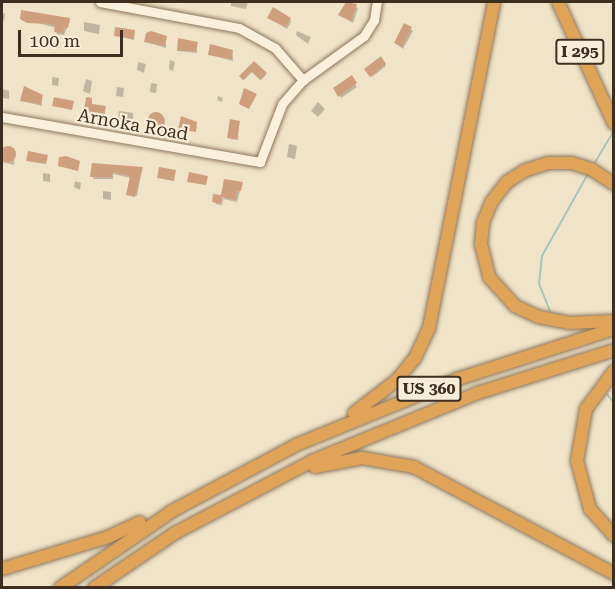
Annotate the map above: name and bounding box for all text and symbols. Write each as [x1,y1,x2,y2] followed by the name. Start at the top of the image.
[21,18,126,56] scale bar
[29,30,80,51] text: 100 m
[554,39,606,65] road number: I 295
[76,105,190,145] street label: Arnoka Road
[396,376,462,402] road number: US 360

